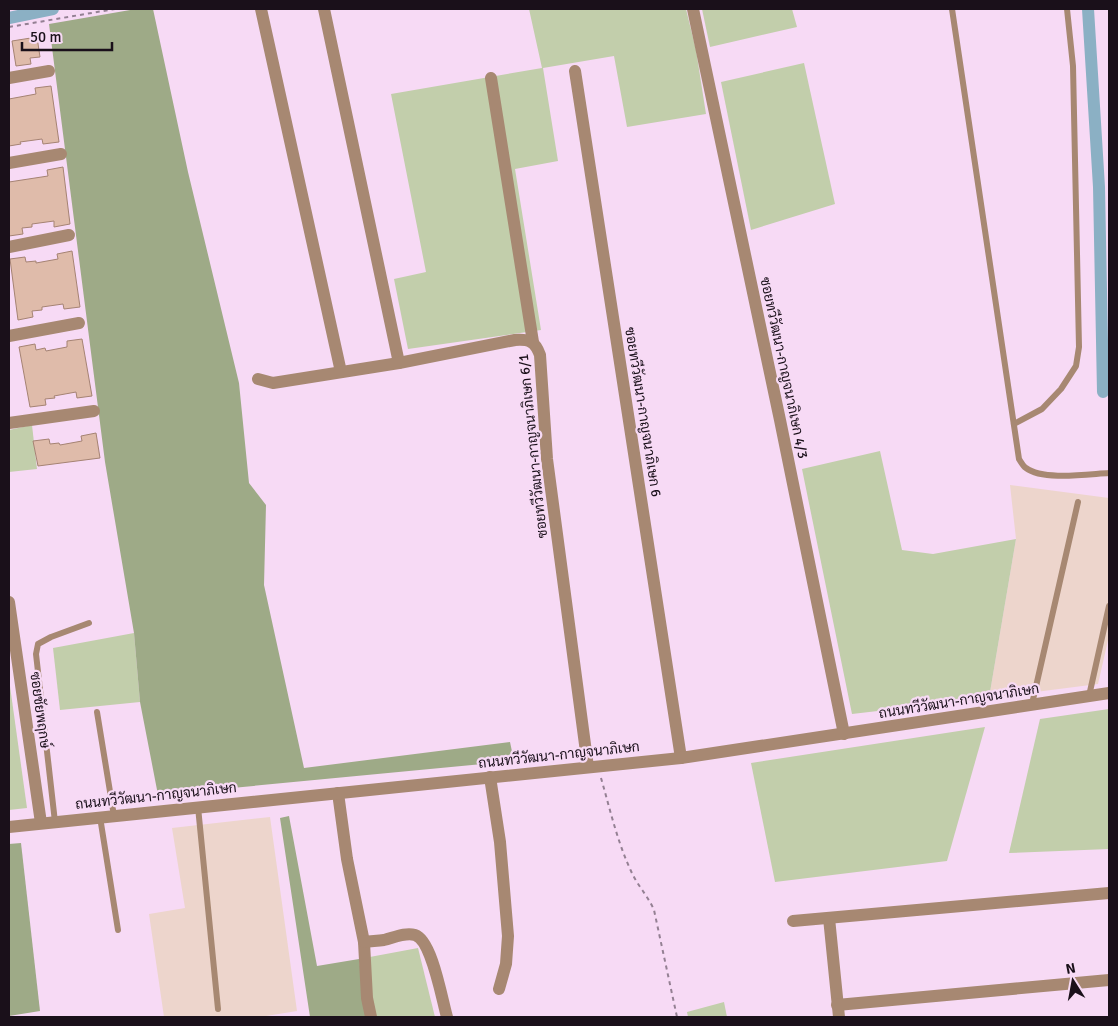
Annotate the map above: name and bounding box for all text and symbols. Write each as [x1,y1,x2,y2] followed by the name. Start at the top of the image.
[22,20,112,52] scale bar
[30,28,61,46] text: 50 m
[756,275,813,460] street label: ซอยทวีวัฒนา-กาญจนาภิเษก 4/3
[621,326,666,498] street label: ซอยทวีวัฒนา-กาญจนาภิเษก 6
[514,353,551,539] street label: ซอยทวีวัฒนา-กาญจนาภิเษก 6/1
[26,670,55,750] street label: ซอยชัยพฤกษ์
[877,679,1040,722] street label: ถนนทวีวัฒนา-กาญจนาภิเษก
[477,737,641,772] street label: ถนนทวีวัฒนา-กาญจนาภิเษก
[74,778,238,813] street label: ถนนทวีวัฒนา-กาญจนาภิเษก
[1048,956,1098,1006] north arrow
[1064,959,1077,978] text: N

